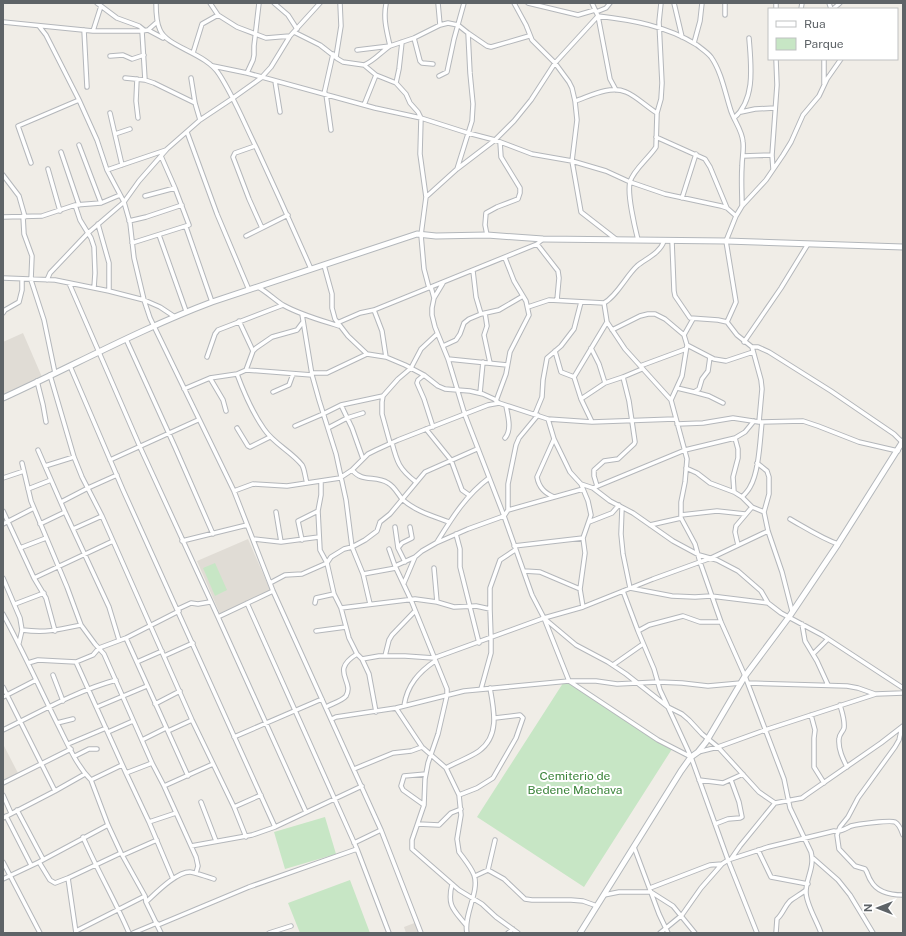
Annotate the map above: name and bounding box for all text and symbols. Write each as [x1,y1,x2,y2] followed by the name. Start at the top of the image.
[768,8,898,60] legend
[804,17,826,31] text: Rua
[804,37,844,51] text: Parque
[528,769,622,797] park label: Cemiterio de Bedene Machava
[858,888,898,928] north arrow
[862,904,874,912] text: N

